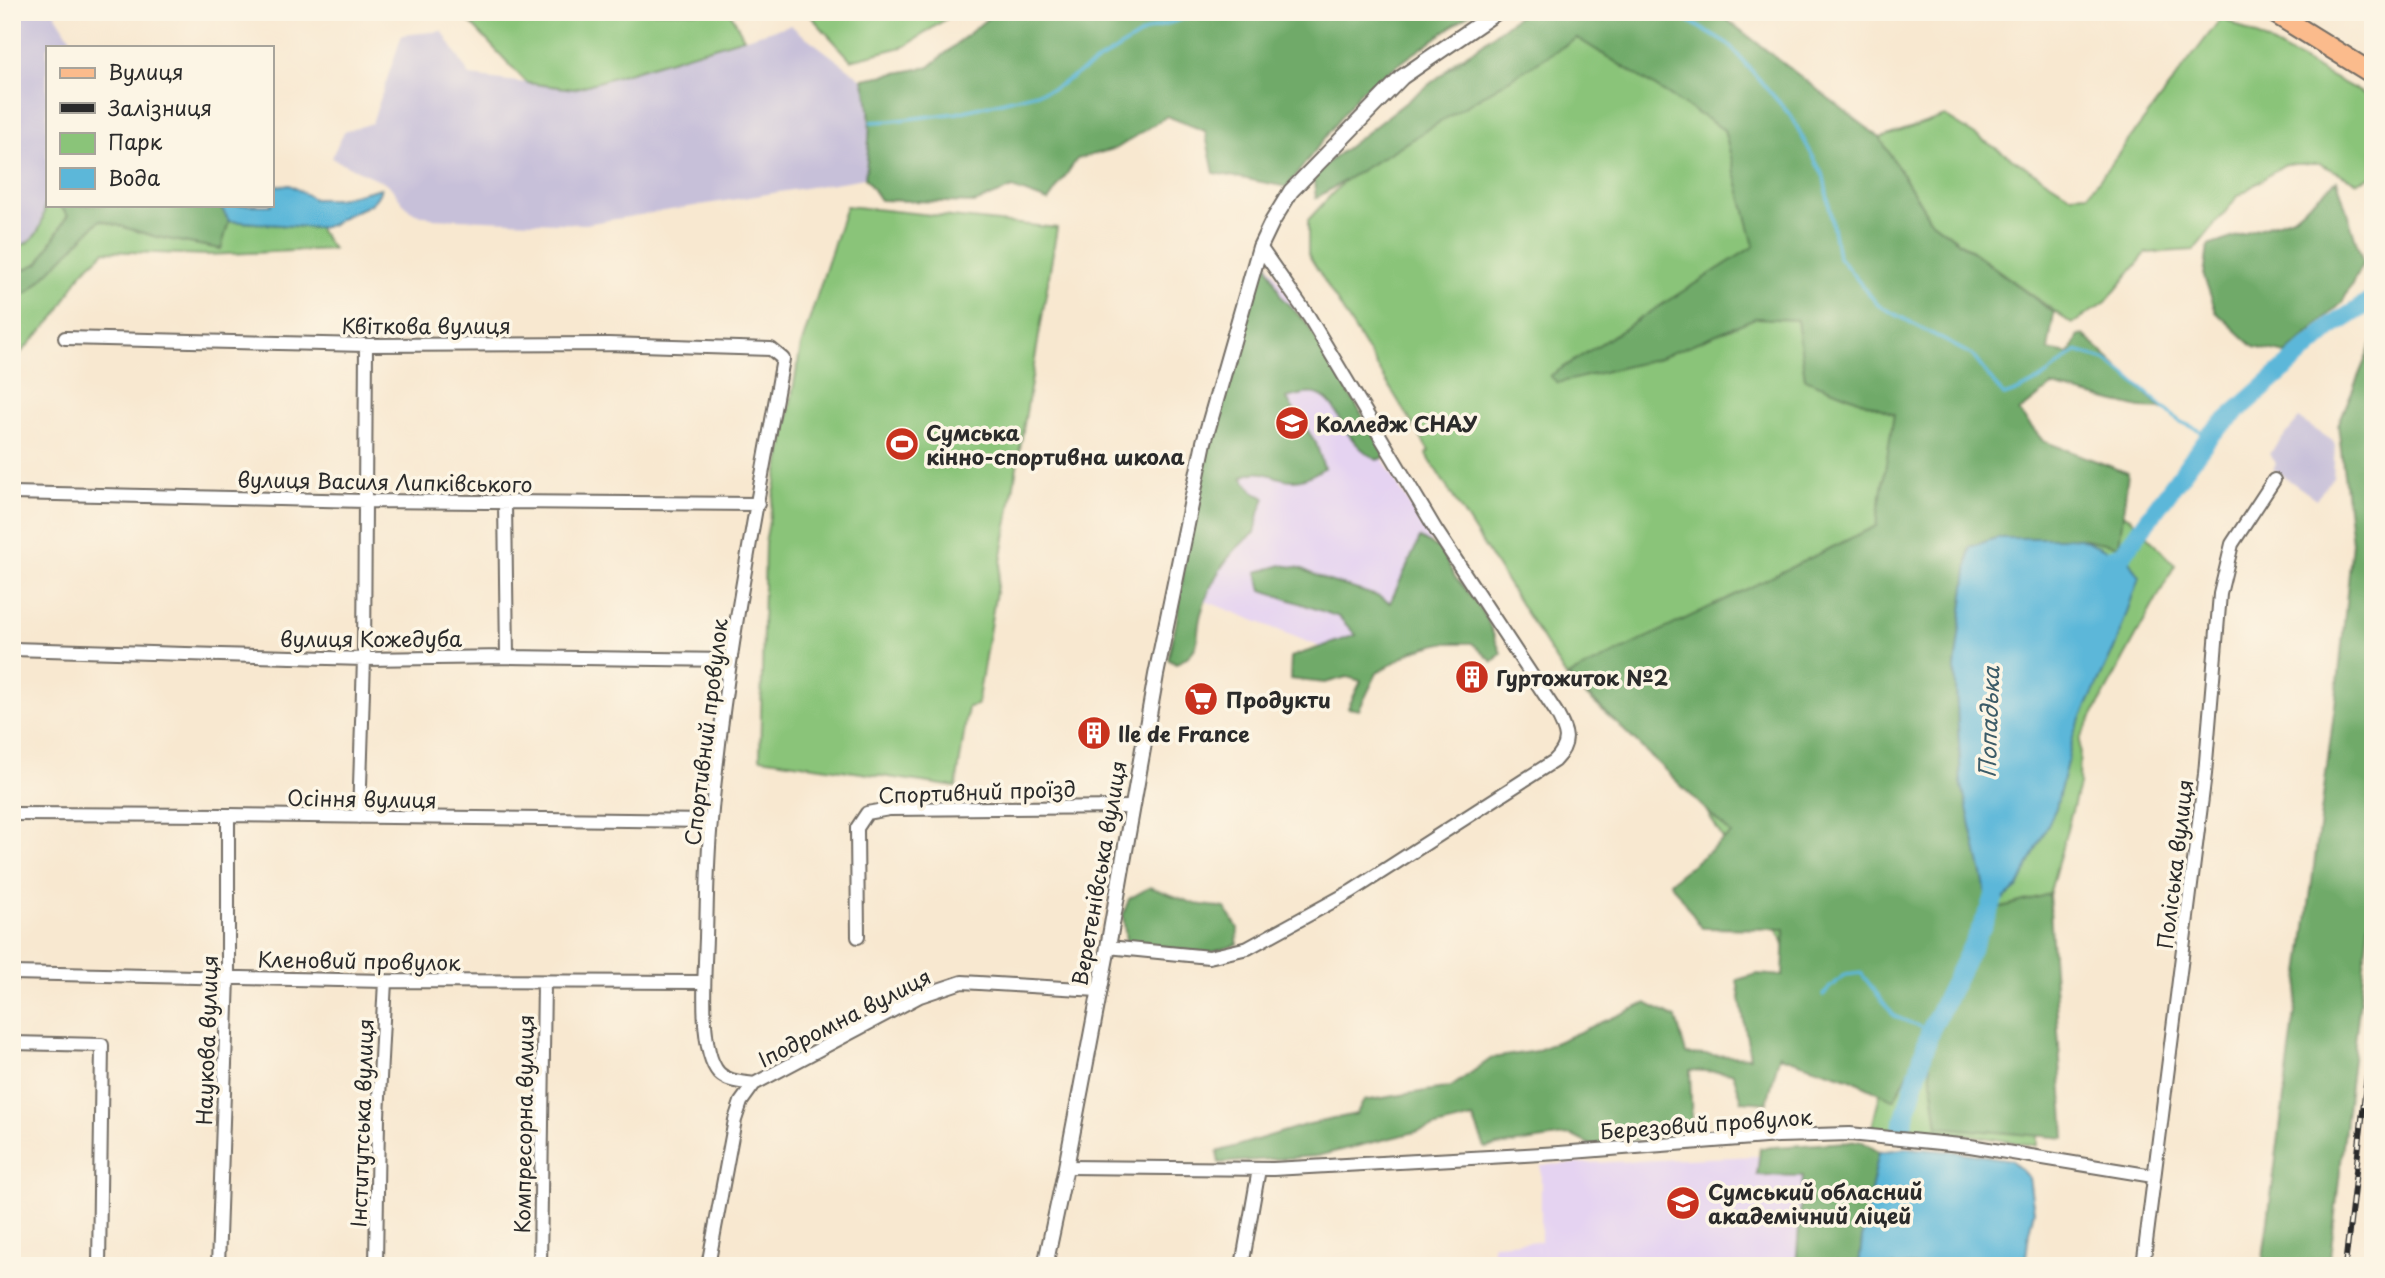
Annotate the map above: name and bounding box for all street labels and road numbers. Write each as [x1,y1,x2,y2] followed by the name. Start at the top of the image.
[341,309,511,341] street label: Квіткова вулиця
[237,462,533,500] street label: вулиця Василя Липківського
[675,616,735,847] street label: Спортивний провулок
[280,622,462,654] street label: вулиця Кожедуба
[1062,758,1134,988] street label: Веретенівська вулиця
[878,772,1076,810] street label: Спортивний проїзд
[2148,777,2200,951] street label: Поліська вулиця
[287,781,437,815] street label: Осіння вулиця
[257,942,461,978] street label: Кленовий провулок
[187,955,225,1125] street label: Наукова вулиця
[752,960,936,1074] street label: Іподромна вулиця
[505,1014,541,1234] street label: Компресорна вулиця
[341,1018,381,1228] street label: Інститутська вулиця
[1599,1100,1814,1146] street label: Березовий провулок

